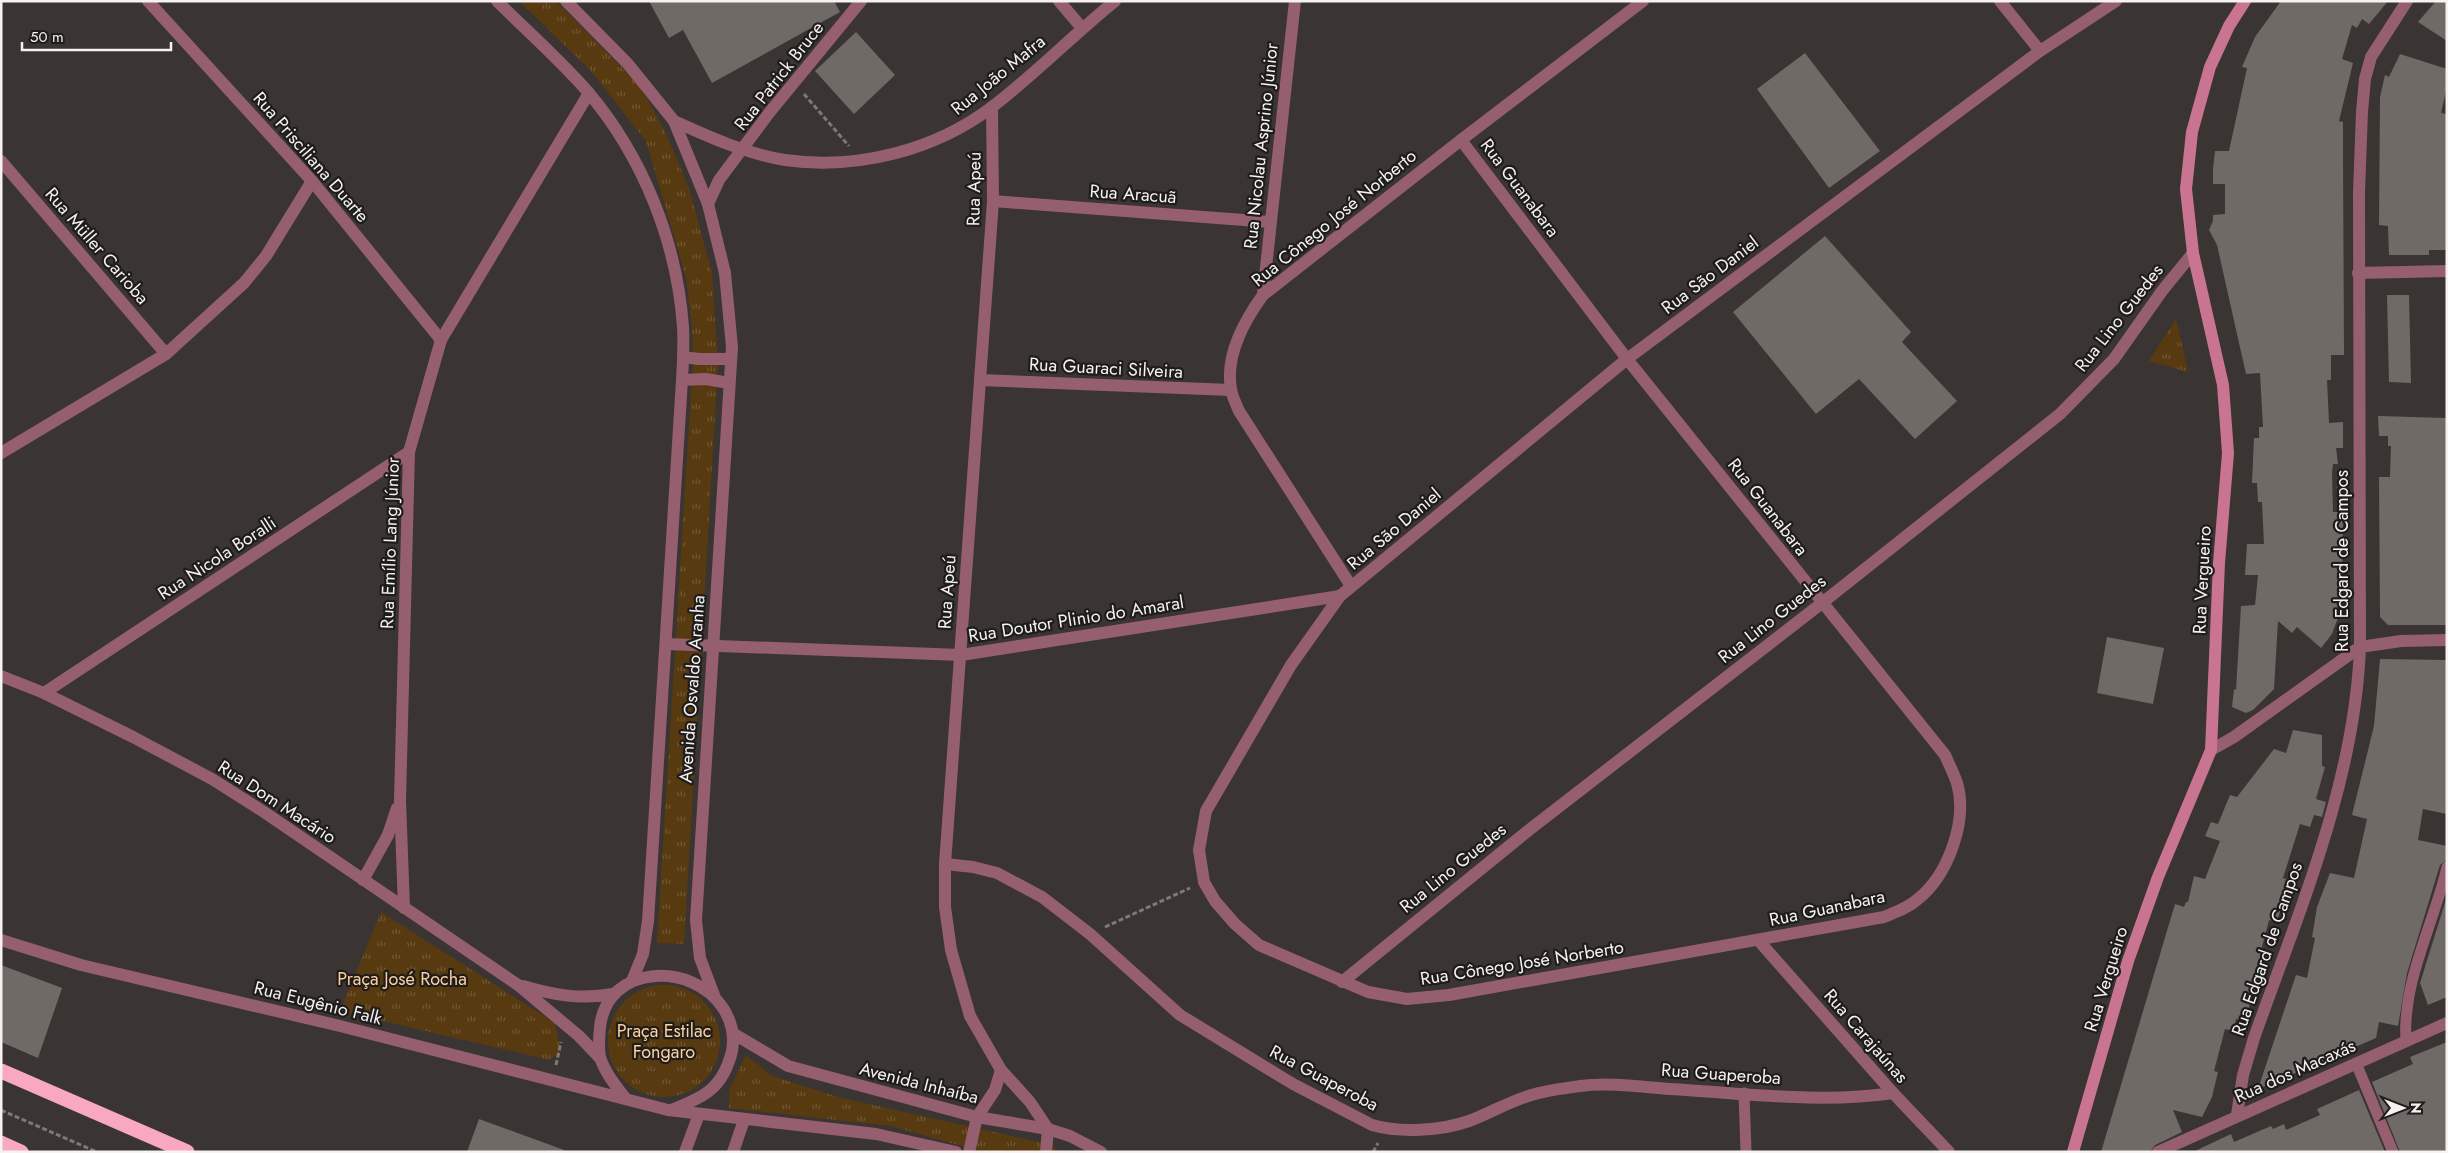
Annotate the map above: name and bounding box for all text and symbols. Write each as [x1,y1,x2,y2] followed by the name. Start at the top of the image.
[728,16,830,136] street label: Rua Patrick Bruce
[22,20,171,52] scale bar
[30,26,64,48] text: 50 m
[945,29,1051,121] street label: Rua João Mafra
[1237,41,1285,250] street label: Rua Nicolau Asprino Júnior
[247,86,375,228] street label: Rua Prisciliana Duarte
[1474,133,1566,243] street label: Rua Guanabara
[1246,143,1422,293] street label: Rua Cônego José Norberto
[960,152,988,226] street label: Rua Apeú
[1089,178,1177,210] street label: Rua Aracuã
[39,182,155,310] street label: Rua Müller Carioba
[1656,230,1764,320] street label: Rua São Daniel
[2069,259,2169,377] street label: Rua Lino Guedes
[1028,351,1184,385] street label: Rua Guaraci Silveira
[1722,453,1814,561] street label: Rua Guanabara
[374,456,406,629] street label: Rua Emílio Lang Júnior
[2329,470,2355,652] street label: Rua Edgard de Campos
[1341,482,1447,576] street label: Rua São Daniel
[153,510,281,606] street label: Rua Nicola Boralli
[2186,525,2218,635] street label: Rua Vergueiro
[931,554,963,630] street label: Rua Apeú
[1713,569,1831,669] street label: Rua Lino Guedes
[966,589,1186,649] street label: Rua Doutor Plinio do Amaral
[672,594,712,784] street label: Avenida Osvaldo Aranha
[213,754,341,850] street label: Rua Dom Macário
[1394,817,1512,919] street label: Rua Lino Guedes
[2225,859,2309,1039] street label: Rua Edgard de Campos
[1767,883,1887,933] street label: Rua Guanabara
[2078,923,2134,1035] street label: Rua Vergueiro
[1418,934,1626,992] street label: Rua Cônego José Norberto
[337,966,467,992] park label: Praça José Rocha
[251,975,385,1031] street label: Rua Eugênio Falk
[1818,983,1914,1089] street label: Rua Carajaúnas
[617,1018,711,1065] park label: Praça Estilac Fongaro
[2230,1033,2360,1109] street label: Rua dos Macaxás
[1265,1038,1383,1118] street label: Rua Guaperoba
[857,1056,981,1110] street label: Avenida Inhaíba
[1660,1057,1782,1091] street label: Rua Guaperoba
[2378,1083,2428,1133] north arrow
[2406,1102,2426,1114] text: N

